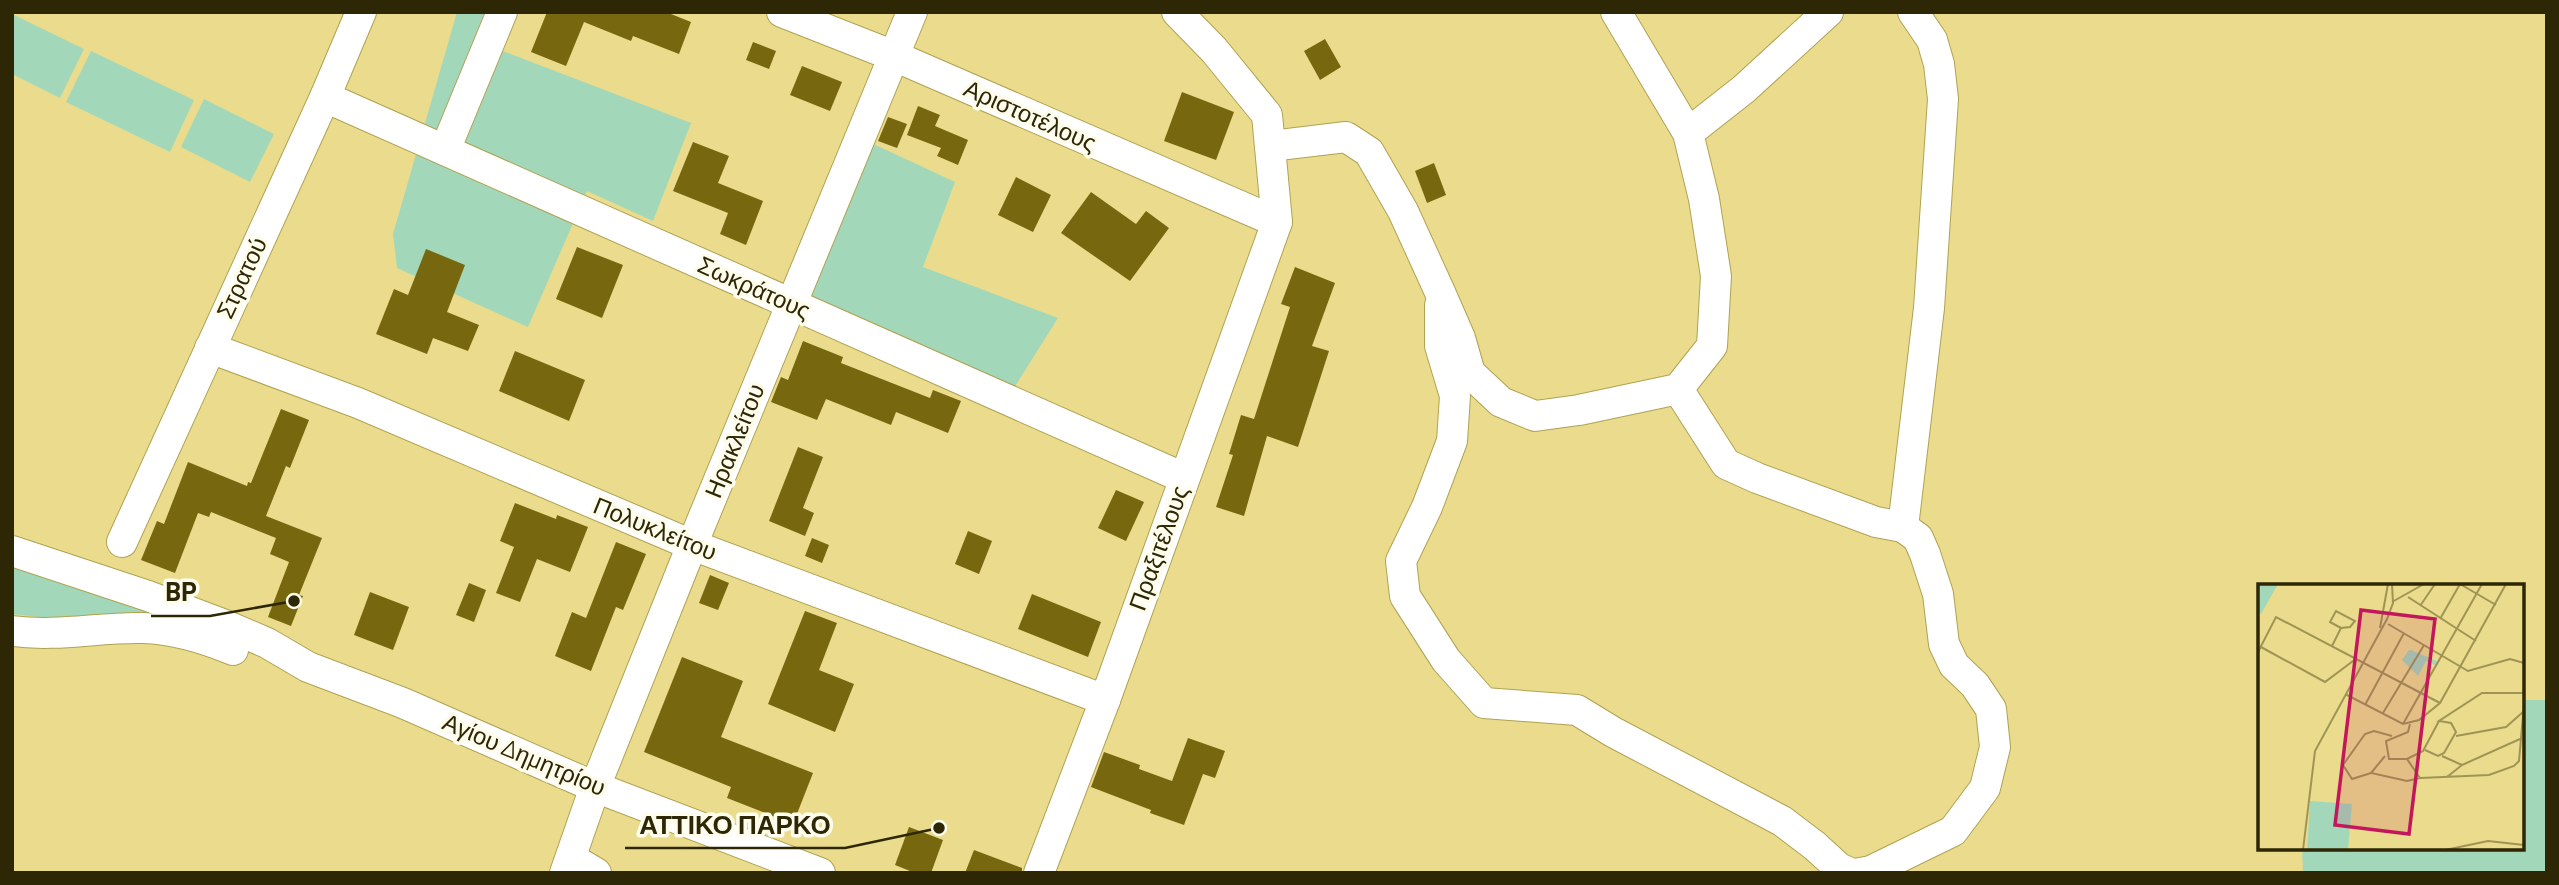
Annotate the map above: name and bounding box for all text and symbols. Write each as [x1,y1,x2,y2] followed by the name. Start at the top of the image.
[960,73,1101,157] street label: Αριστοτέλους
[209,232,272,323] street label: Στρατού
[694,249,815,324] street label: Σωκράτους
[698,379,770,502] street label: Ηρακλείτου
[1122,481,1194,614] street label: Πραξιτέλους
[590,490,721,565] street label: Πολυκλείτου
[151,569,210,616] callout: BP
[165,575,197,606] text: BP
[2258,584,2524,850] inset map
[439,706,610,801] street label: Αγίου Δημητρίου
[625,801,845,848] callout: ΑΤΤΙΚΟ ΠΑΡΚΟ
[639,808,831,839] text: ΑΤΤΙΚΟ ΠΑΡΚΟ

